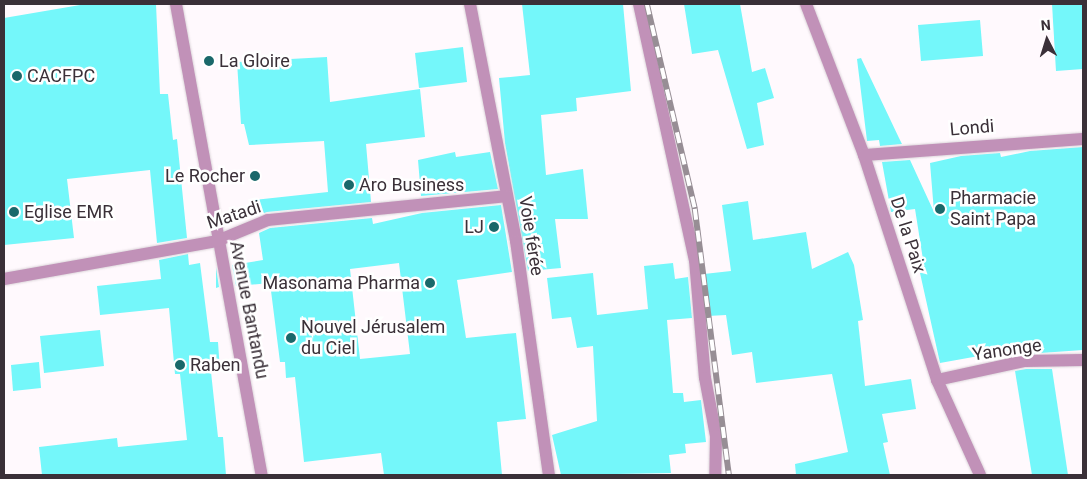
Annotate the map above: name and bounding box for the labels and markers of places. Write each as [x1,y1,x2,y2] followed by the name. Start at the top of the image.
[219,50,290,72] place label: La Gloire
[203,55,215,67] marker: La Gloire
[27,65,95,87] place label: CACFPC
[11,70,23,82] marker: CACFPC
[165,165,245,187] place label: Le Rocher
[249,170,261,182] marker: Le Rocher
[359,174,464,196] place label: Aro Business
[343,179,355,191] marker: Aro Business
[950,188,1036,230] place label: Pharmacie Saint Papa
[24,201,113,223] place label: Eglise EMR
[934,203,946,215] marker: Pharmacie Saint Papa
[8,206,20,218] marker: Eglise EMR
[464,216,484,238] place label: LJ
[488,221,500,233] marker: LJ
[262,272,420,294] place label: Masonama Pharma
[424,277,436,289] marker: Masonama Pharma
[301,317,445,359] place label: Nouvel Jérusalem du Ciel
[285,332,297,344] marker: Nouvel Jérusalem du Ciel
[190,354,240,376] place label: Raben
[174,359,186,371] marker: Raben

